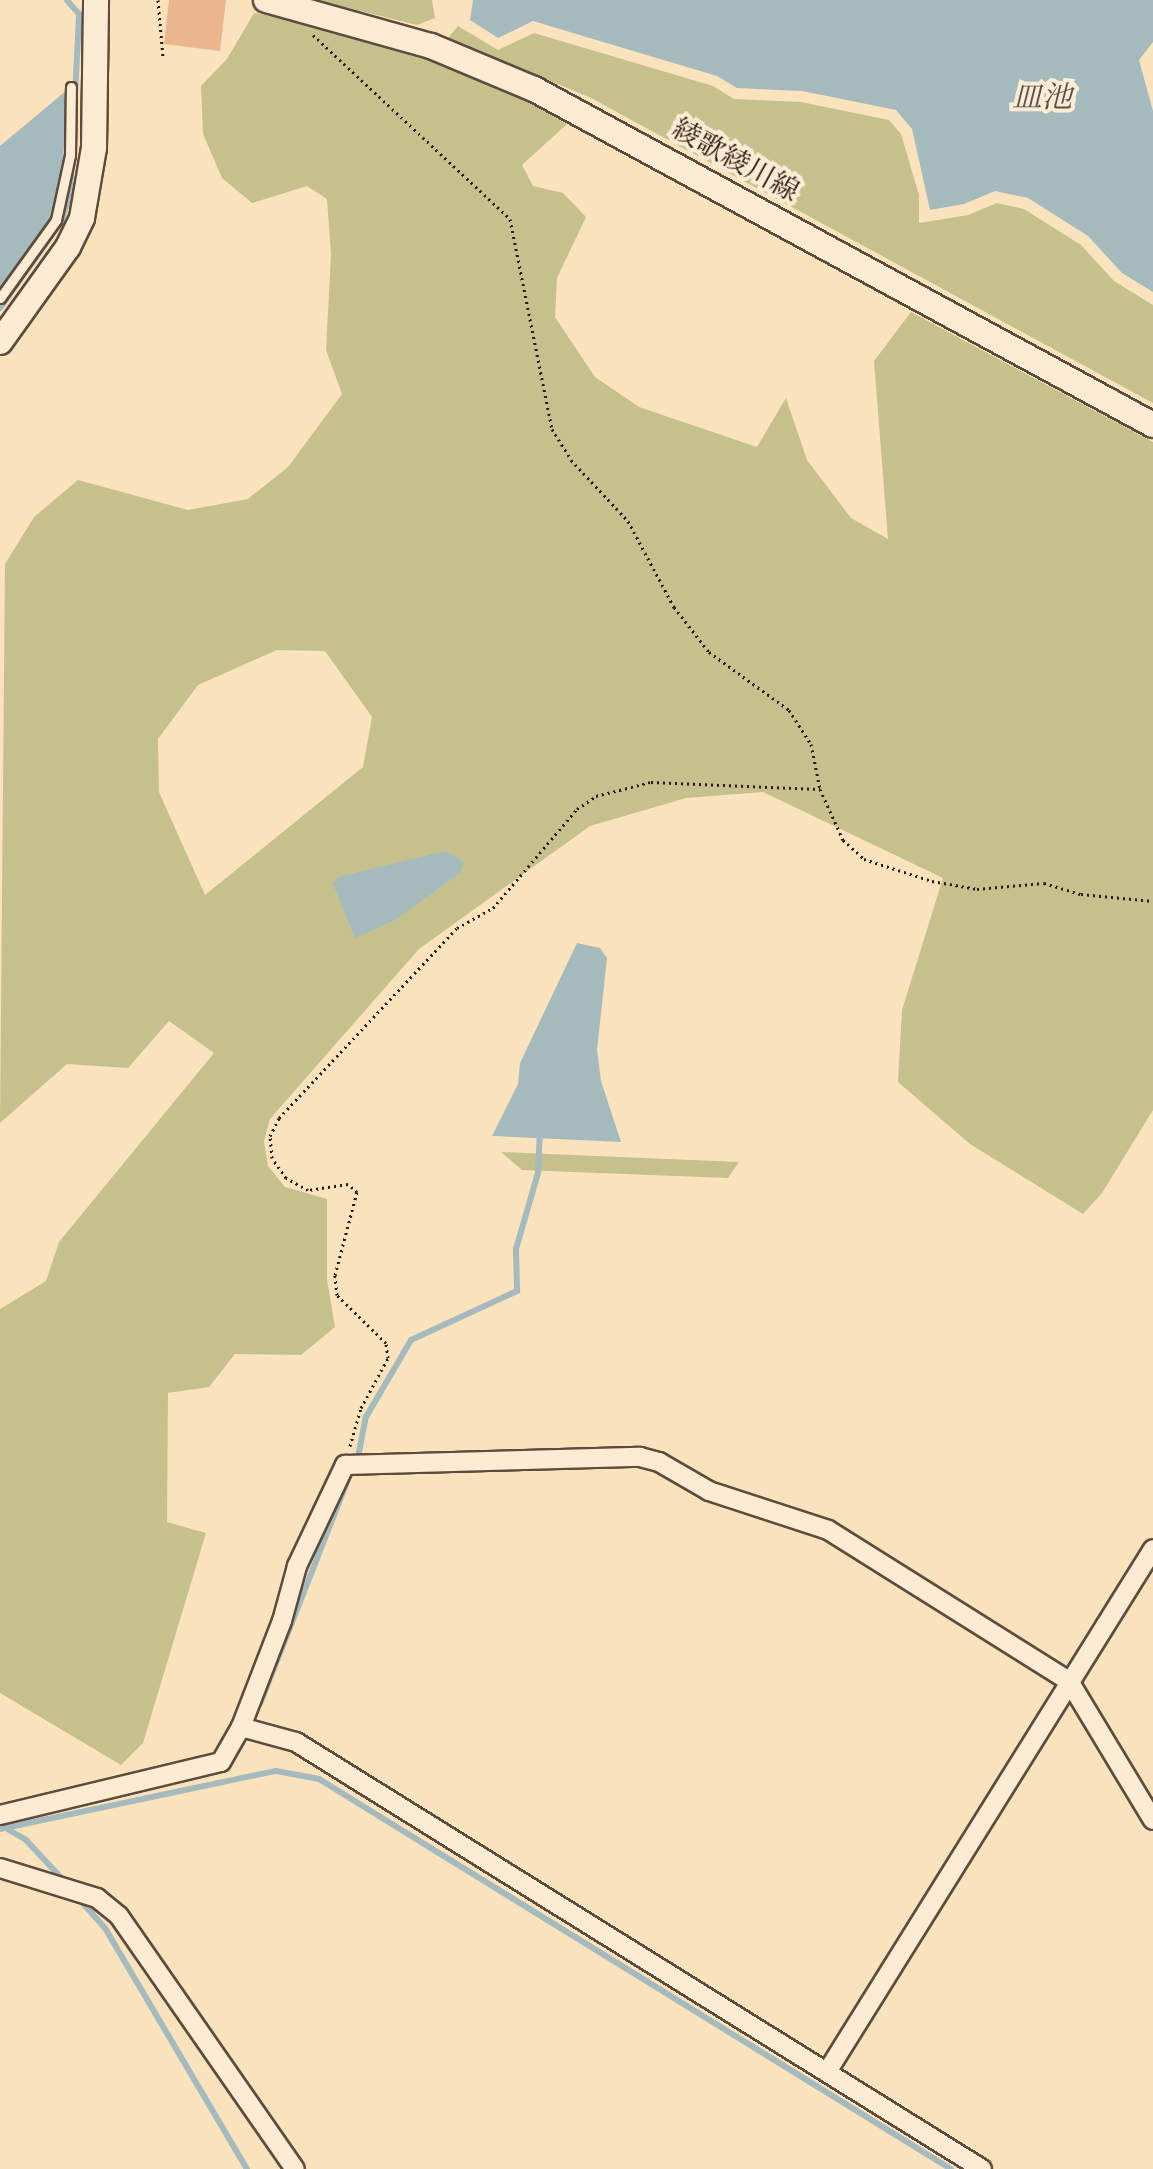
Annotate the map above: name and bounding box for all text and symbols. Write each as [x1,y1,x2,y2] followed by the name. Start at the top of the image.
[1012,81,1072,117] water label: 皿池
[666,112,804,210] street label: 綾歌綾川線

